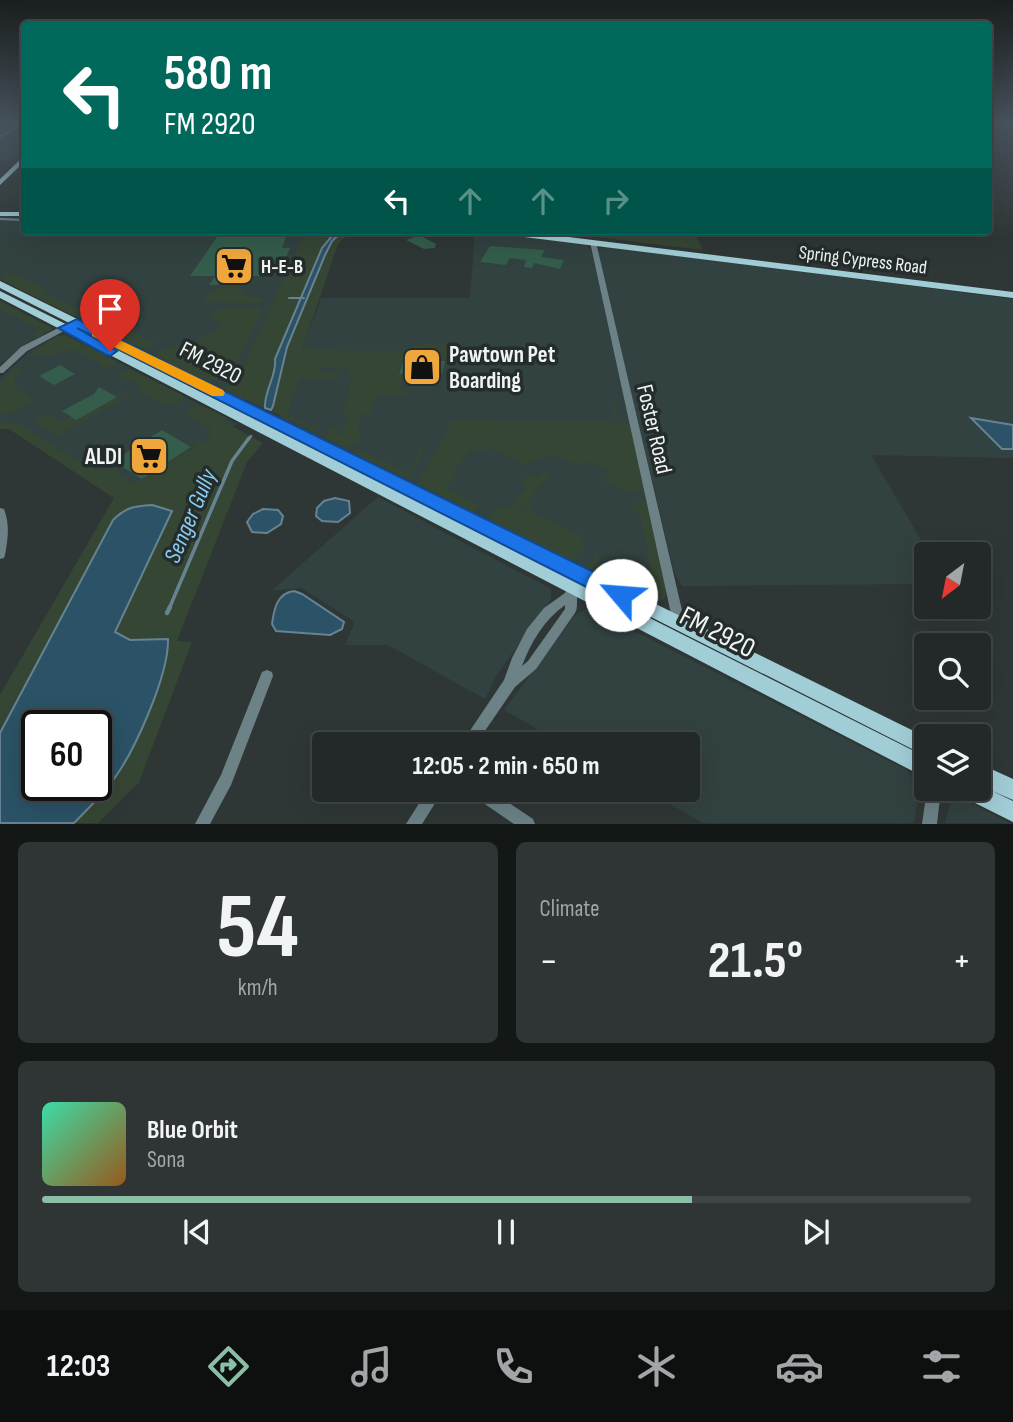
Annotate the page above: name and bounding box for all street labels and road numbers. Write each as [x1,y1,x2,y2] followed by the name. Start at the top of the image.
[797,241,928,280] street label: Spring Cypress Road
[175,335,246,390] street label: FM 2920
[630,382,678,477] street label: Foster Road
[674,599,760,665] street label: FM 2920

